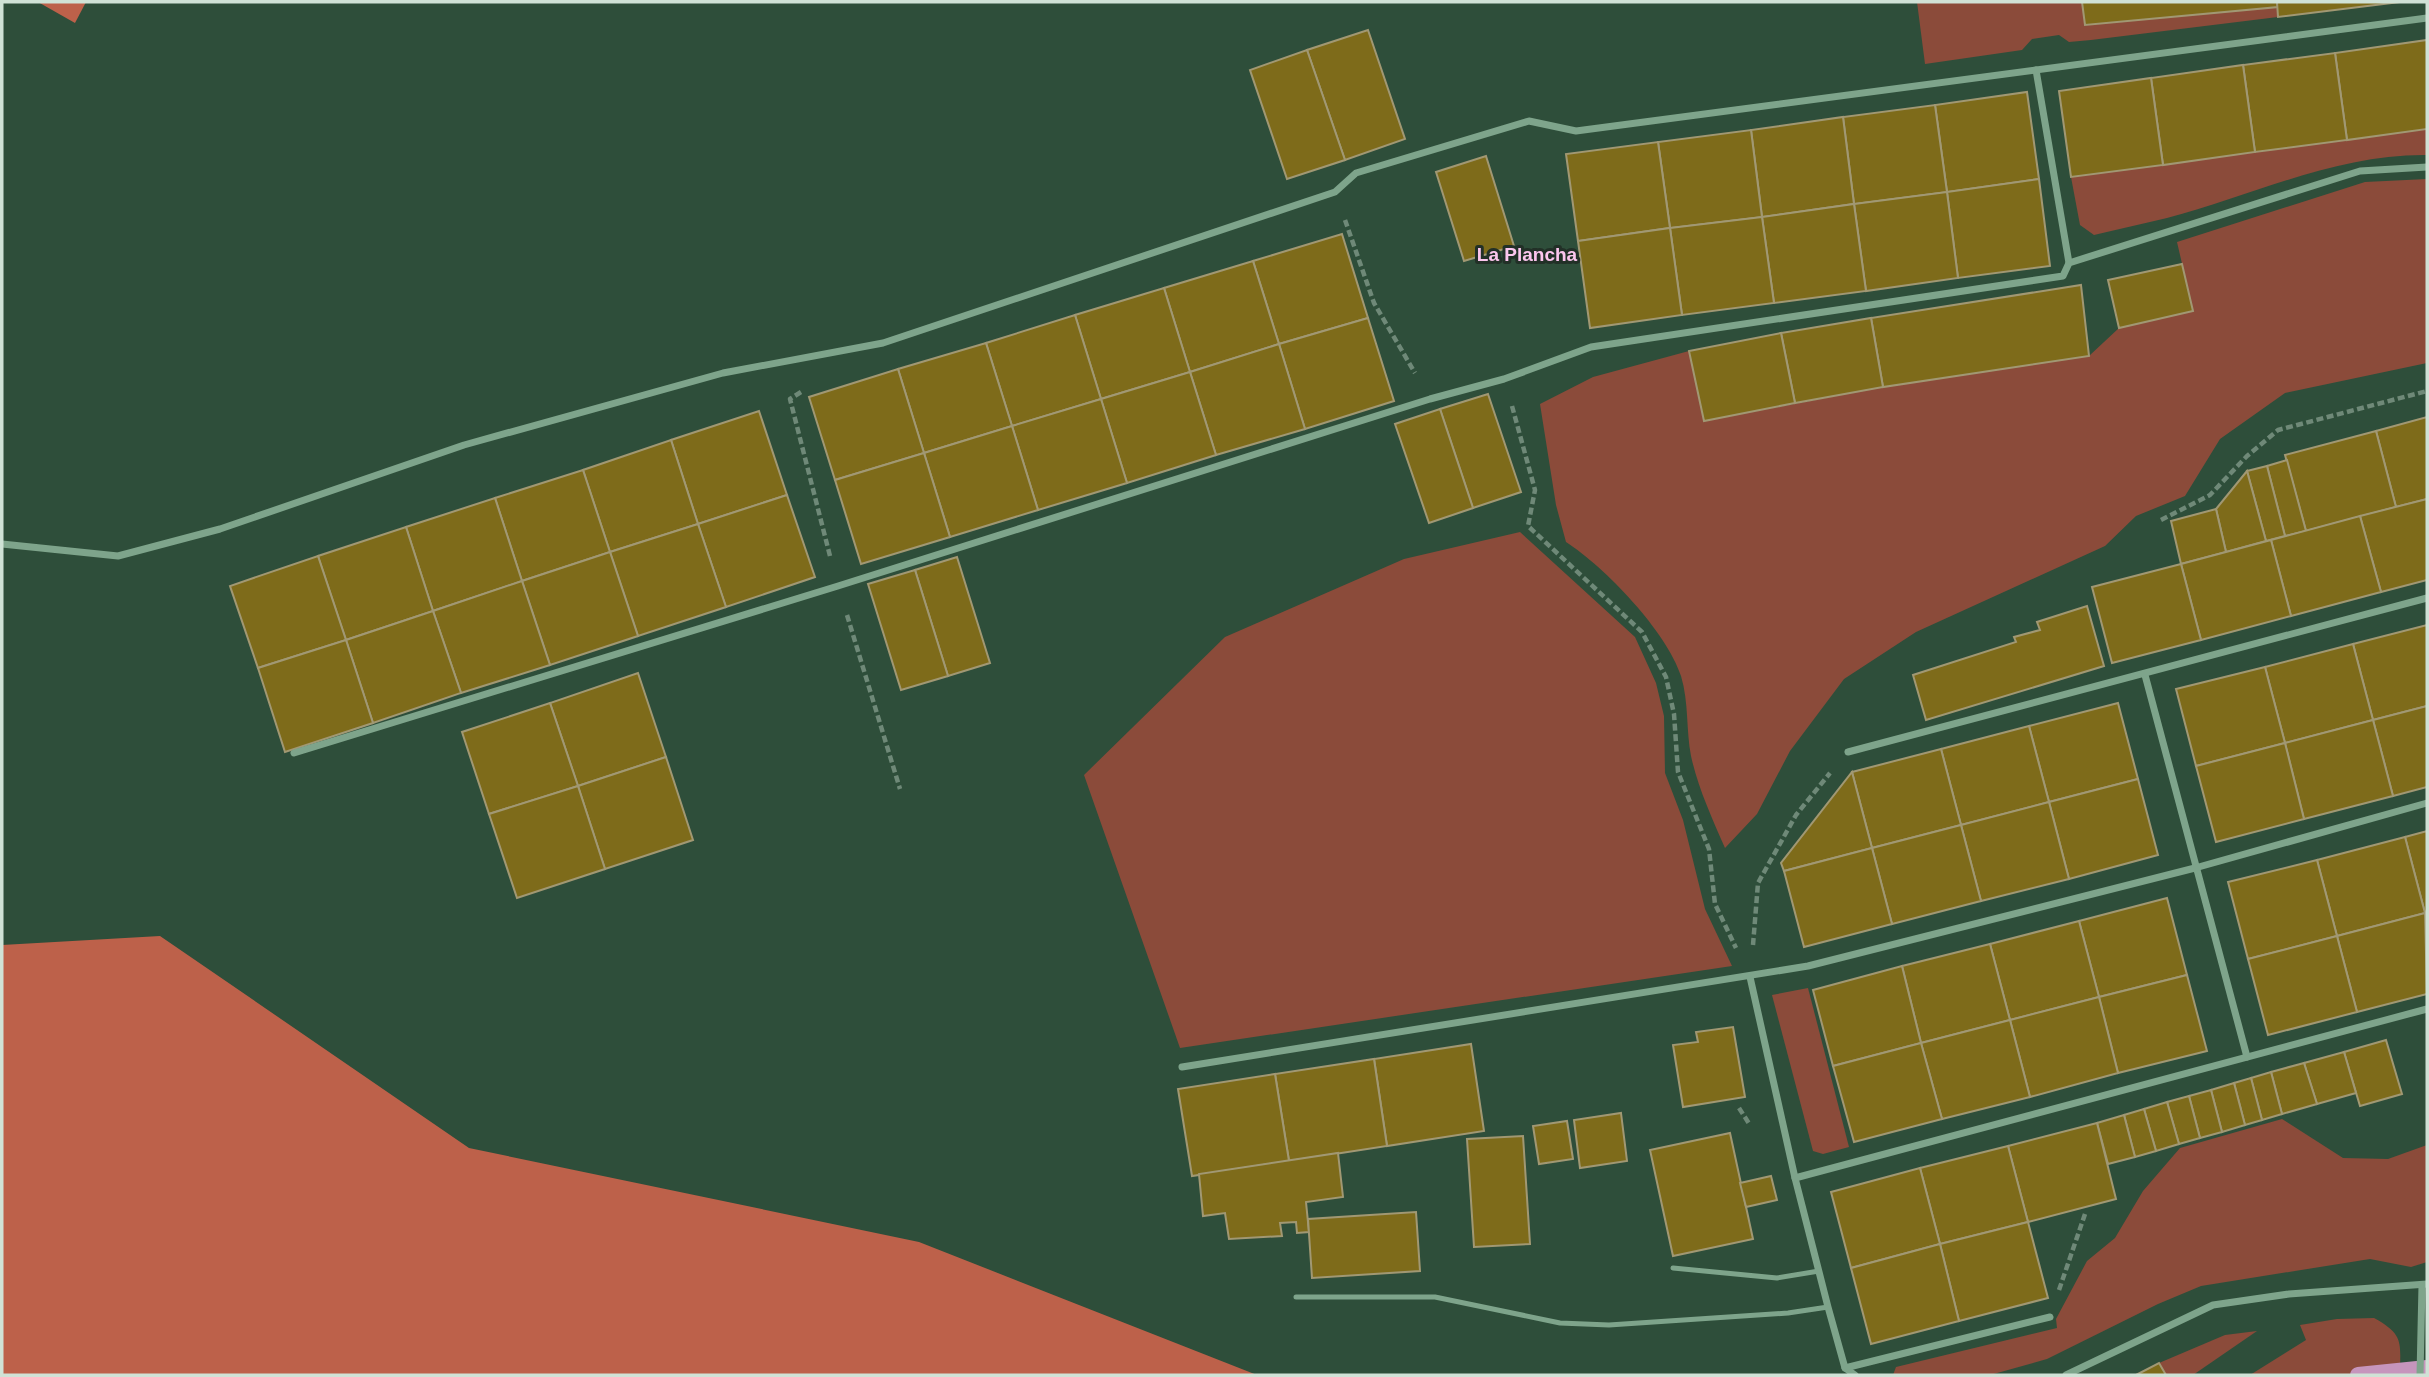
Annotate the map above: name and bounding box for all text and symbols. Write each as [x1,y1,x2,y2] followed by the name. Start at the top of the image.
[1477,244,1578,265] district label: La Plancha

